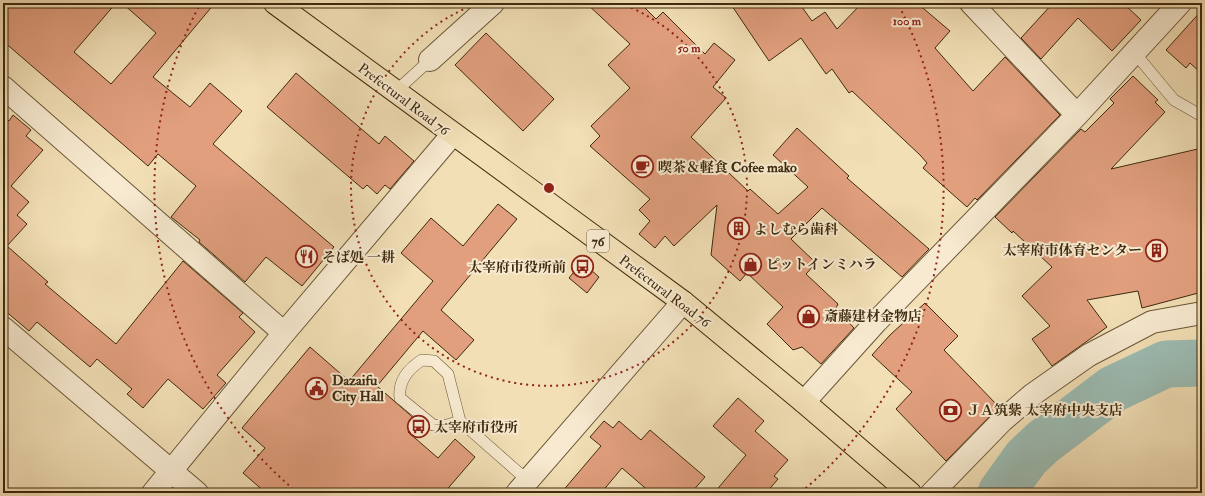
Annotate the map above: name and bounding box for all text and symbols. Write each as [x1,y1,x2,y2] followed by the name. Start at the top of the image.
[893,14,922,29] text: 100 m
[677,41,701,56] text: 50 m
[355,59,454,140] street label: Prefectural Road 76
[629,154,655,180] cafe icon: 喫茶＆軽食 Cofee mako
[658,159,797,176] place label: 喫茶＆軽食 Cofee mako
[542,181,556,195] centre of rings
[726,216,752,242] building icon: よしむら歯科
[754,221,839,238] place label: よしむら歯科
[587,230,609,252] road number: 76
[1144,237,1170,263] building icon: 太宰府市体育センター
[1003,242,1142,259] place label: 太宰府市体育センター
[294,244,320,270] restaurant icon: そば処 一耕
[322,249,395,266] place label: そば処 一耕
[616,251,715,332] street label: Prefectural Road 76
[737,251,763,277] shop icon: ピットインミハラ
[569,254,595,280] bus stop icon: 太宰府市役所前
[766,256,877,273] place label: ピットインミハラ
[468,259,566,276] place label: 太宰府市役所前
[796,303,822,329] shop icon: 斎藤建材金物店
[824,308,922,325] place label: 斎藤建材金物店
[332,372,384,406] place label: Dazaifu City Hall
[303,375,329,401] public building icon: Dazaifu City Hall
[937,397,963,423] bank icon: ＪＡ筑紫 太宰府中央支店
[966,402,1123,419] place label: ＪＡ筑紫 太宰府中央支店
[405,414,431,440] bus stop icon: 太宰府市役所
[434,419,518,436] place label: 太宰府市役所

